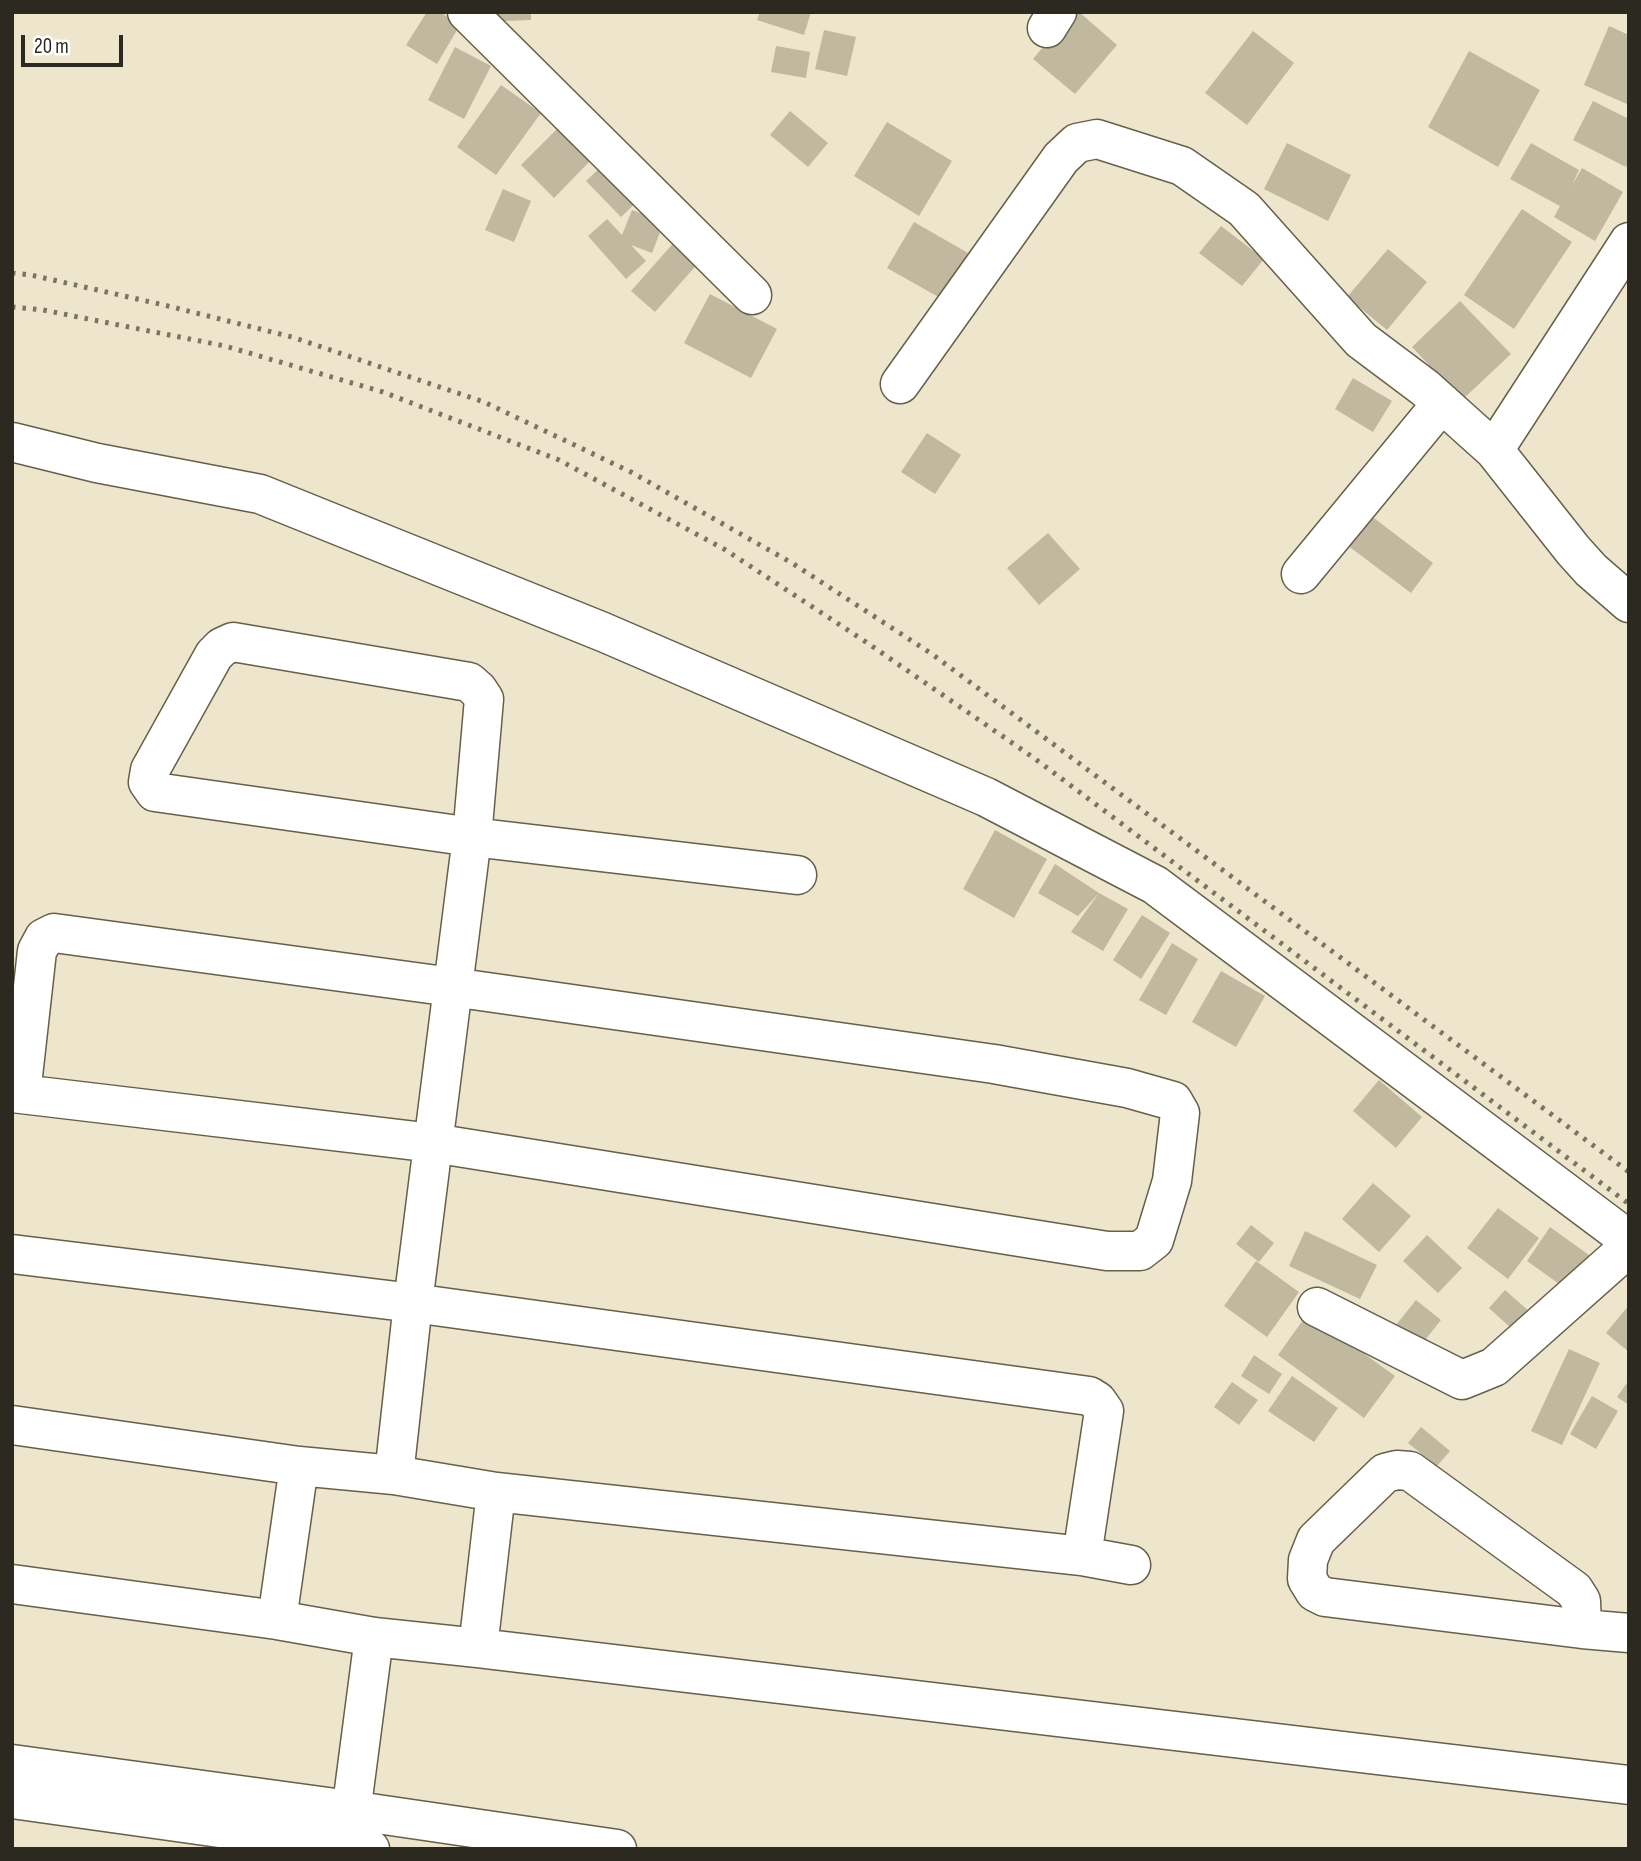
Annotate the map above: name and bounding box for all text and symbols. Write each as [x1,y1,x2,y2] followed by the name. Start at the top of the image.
[24,21,126,65] scale bar
[34,34,69,59] text: 20 m

